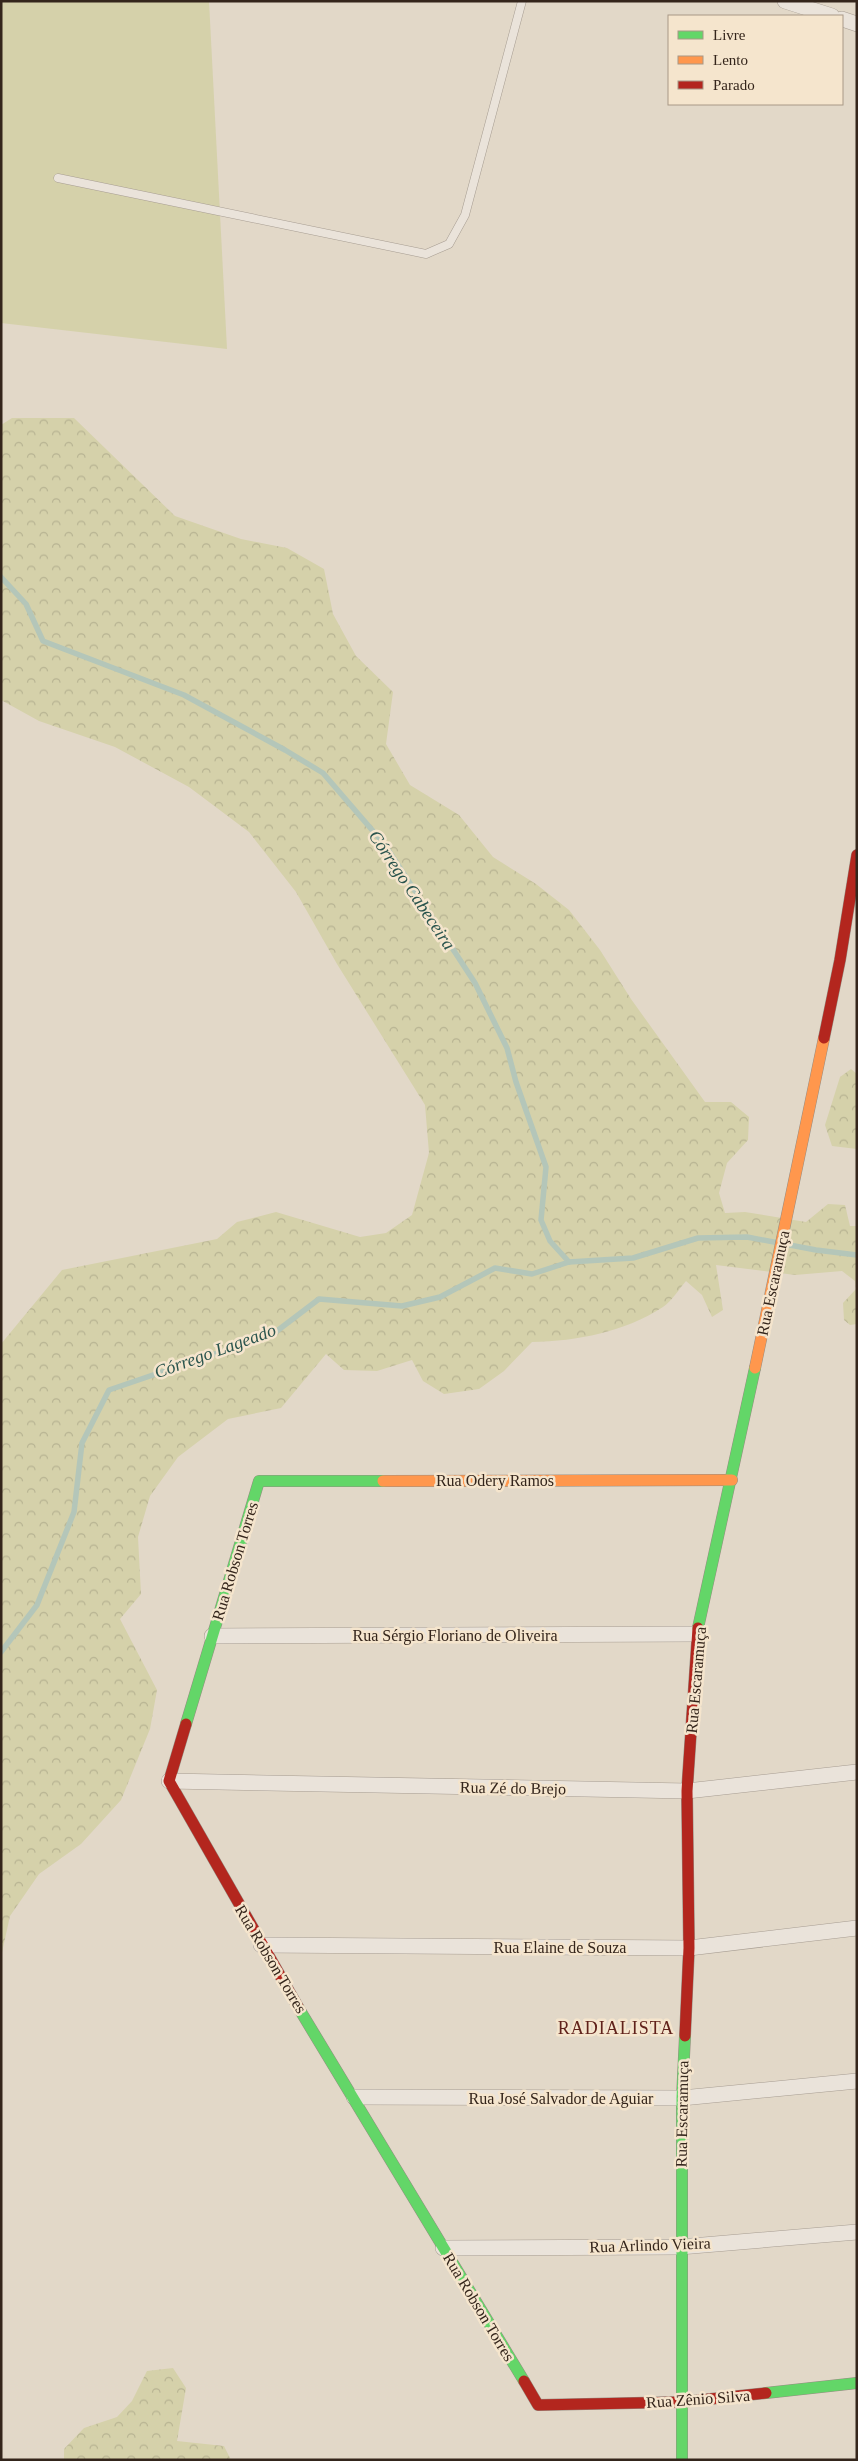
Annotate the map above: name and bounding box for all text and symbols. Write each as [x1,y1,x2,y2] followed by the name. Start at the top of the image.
[668,15,843,105] legend
[713,27,746,43] text: Livre
[713,52,748,68] text: Lento
[713,77,755,93] text: Parado
[365,826,459,954] water label: Córrego Cabeceira
[754,1229,793,1337] street label: Rua Escaramuça
[152,1320,278,1382] water label: Córrego Lageado
[436,1472,554,1490] street label: Rua Odery Ramos
[209,1500,261,1622] street label: Rua Robson Torres
[683,1626,710,1734] street label: Rua Escaramuça
[353,1627,558,1645] street label: Rua Sérgio Floriano de Oliveira
[460,1779,566,1798] street label: Rua Zé do Brejo
[232,1902,310,2016] street label: Rua Robson Torres
[494,1939,626,1956] street label: Rua Elaine de Souza
[558,2018,674,2038] district label: RADIALISTA
[673,2060,692,2168] street label: Rua Escaramuça
[469,2090,654,2108] street label: Rua José Salvador de Aguiar
[589,2234,711,2256] street label: Rua Arlindo Vieira
[440,2250,518,2364] street label: Rua Robson Torres
[646,2387,750,2411] street label: Rua Zênio Silva

